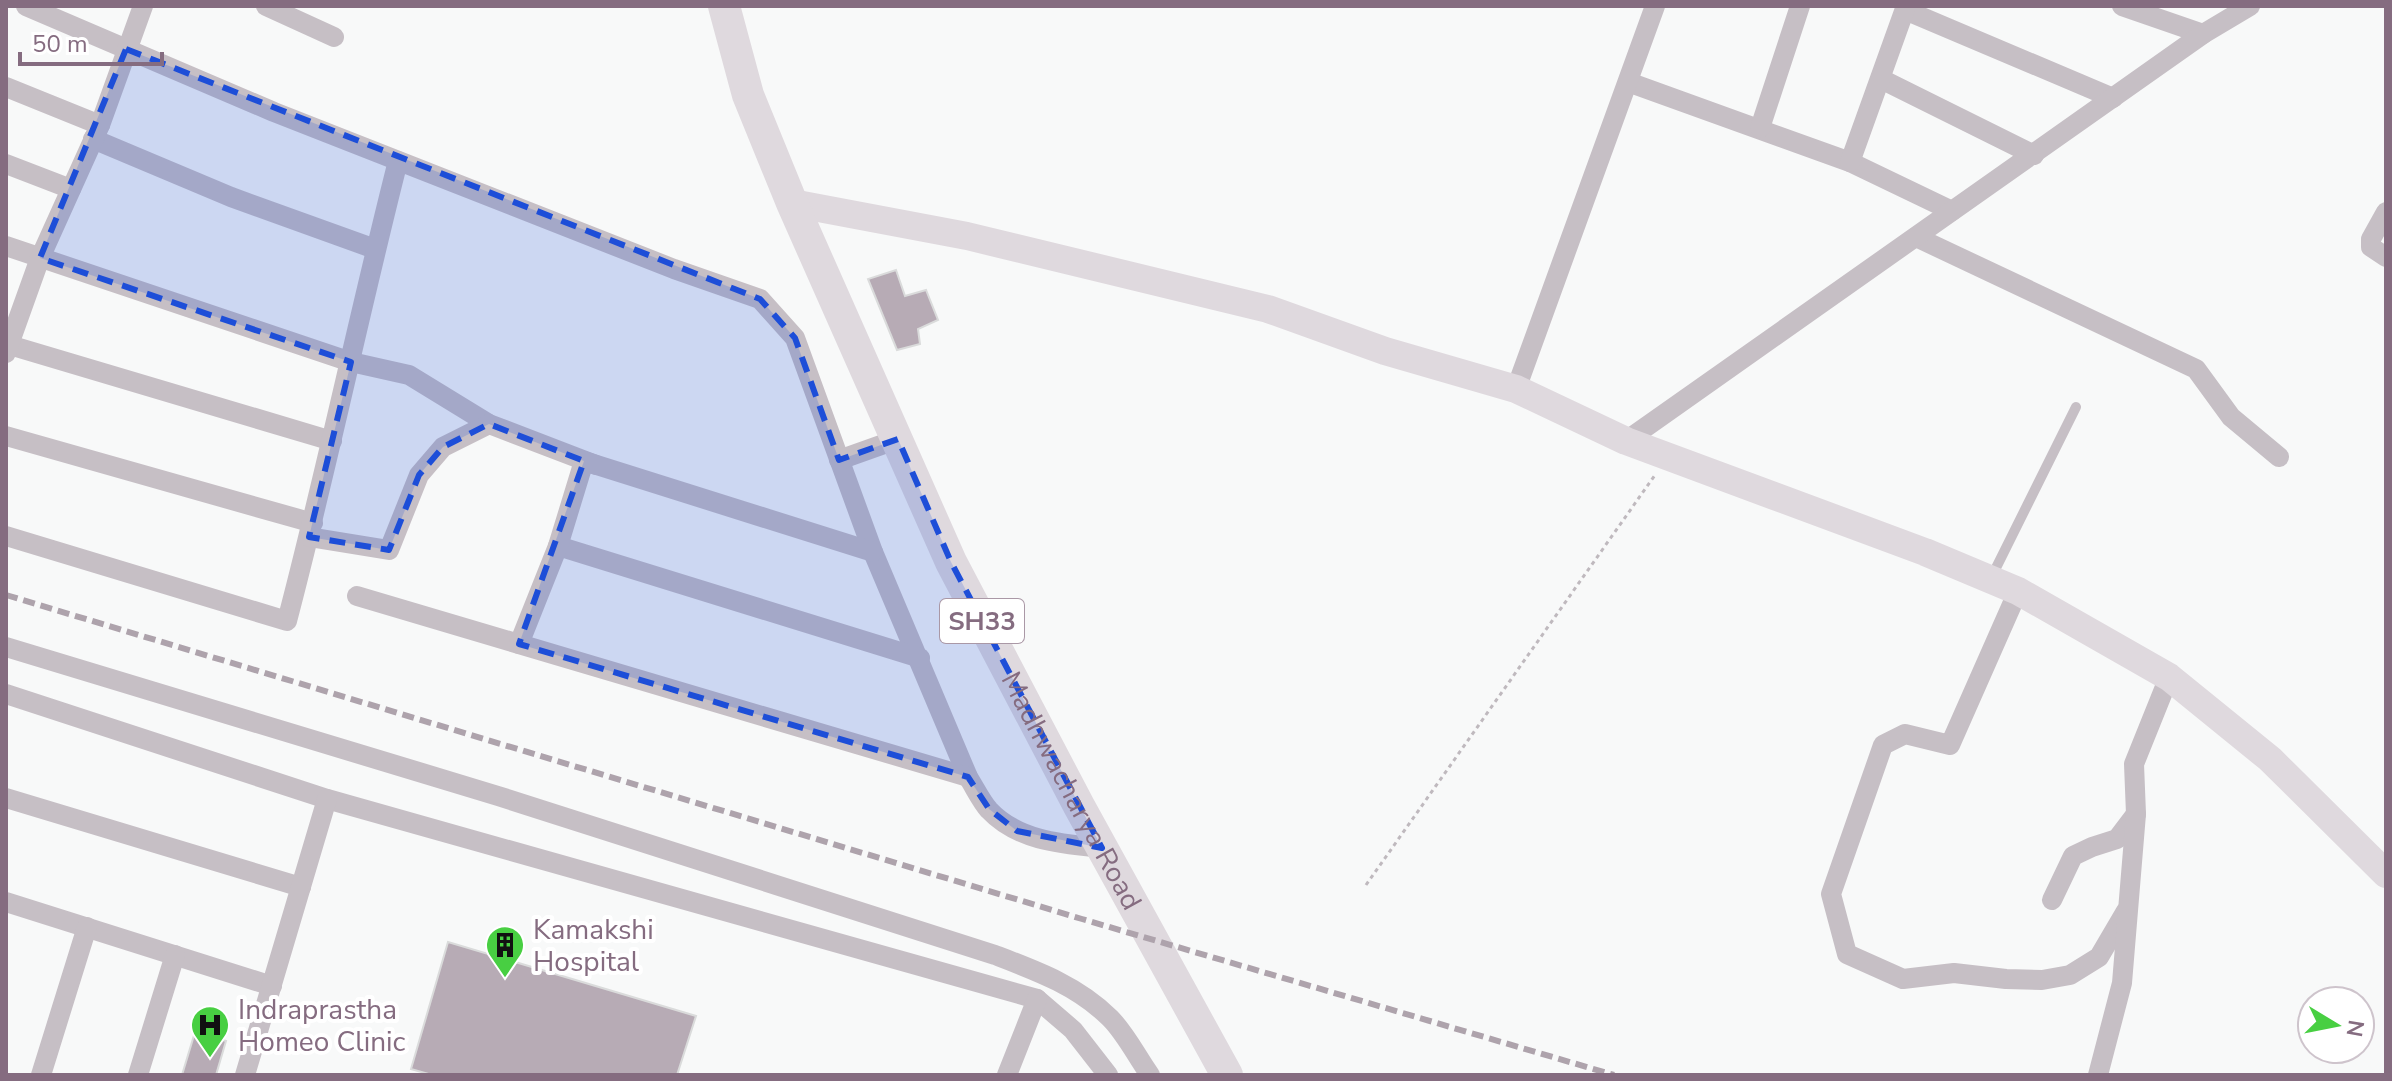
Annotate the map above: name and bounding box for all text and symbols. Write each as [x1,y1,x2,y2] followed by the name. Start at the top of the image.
[20,16,162,66] scale bar
[32,28,88,60] text: 50 m
[940,599,1024,643] road number: SH33
[992,665,1150,917] street label: Madhwacharya Road
[533,911,654,981] place label: Kamakshi Hospital
[484,924,526,979] building icon: Kamakshi Hospital
[2296,985,2376,1065] north arrow
[238,991,406,1061] place label: Indraprastha Homeo Clinic
[189,1004,231,1059] hospital icon: Indraprastha Homeo Clinic
[2339,1018,2371,1039] text: N

